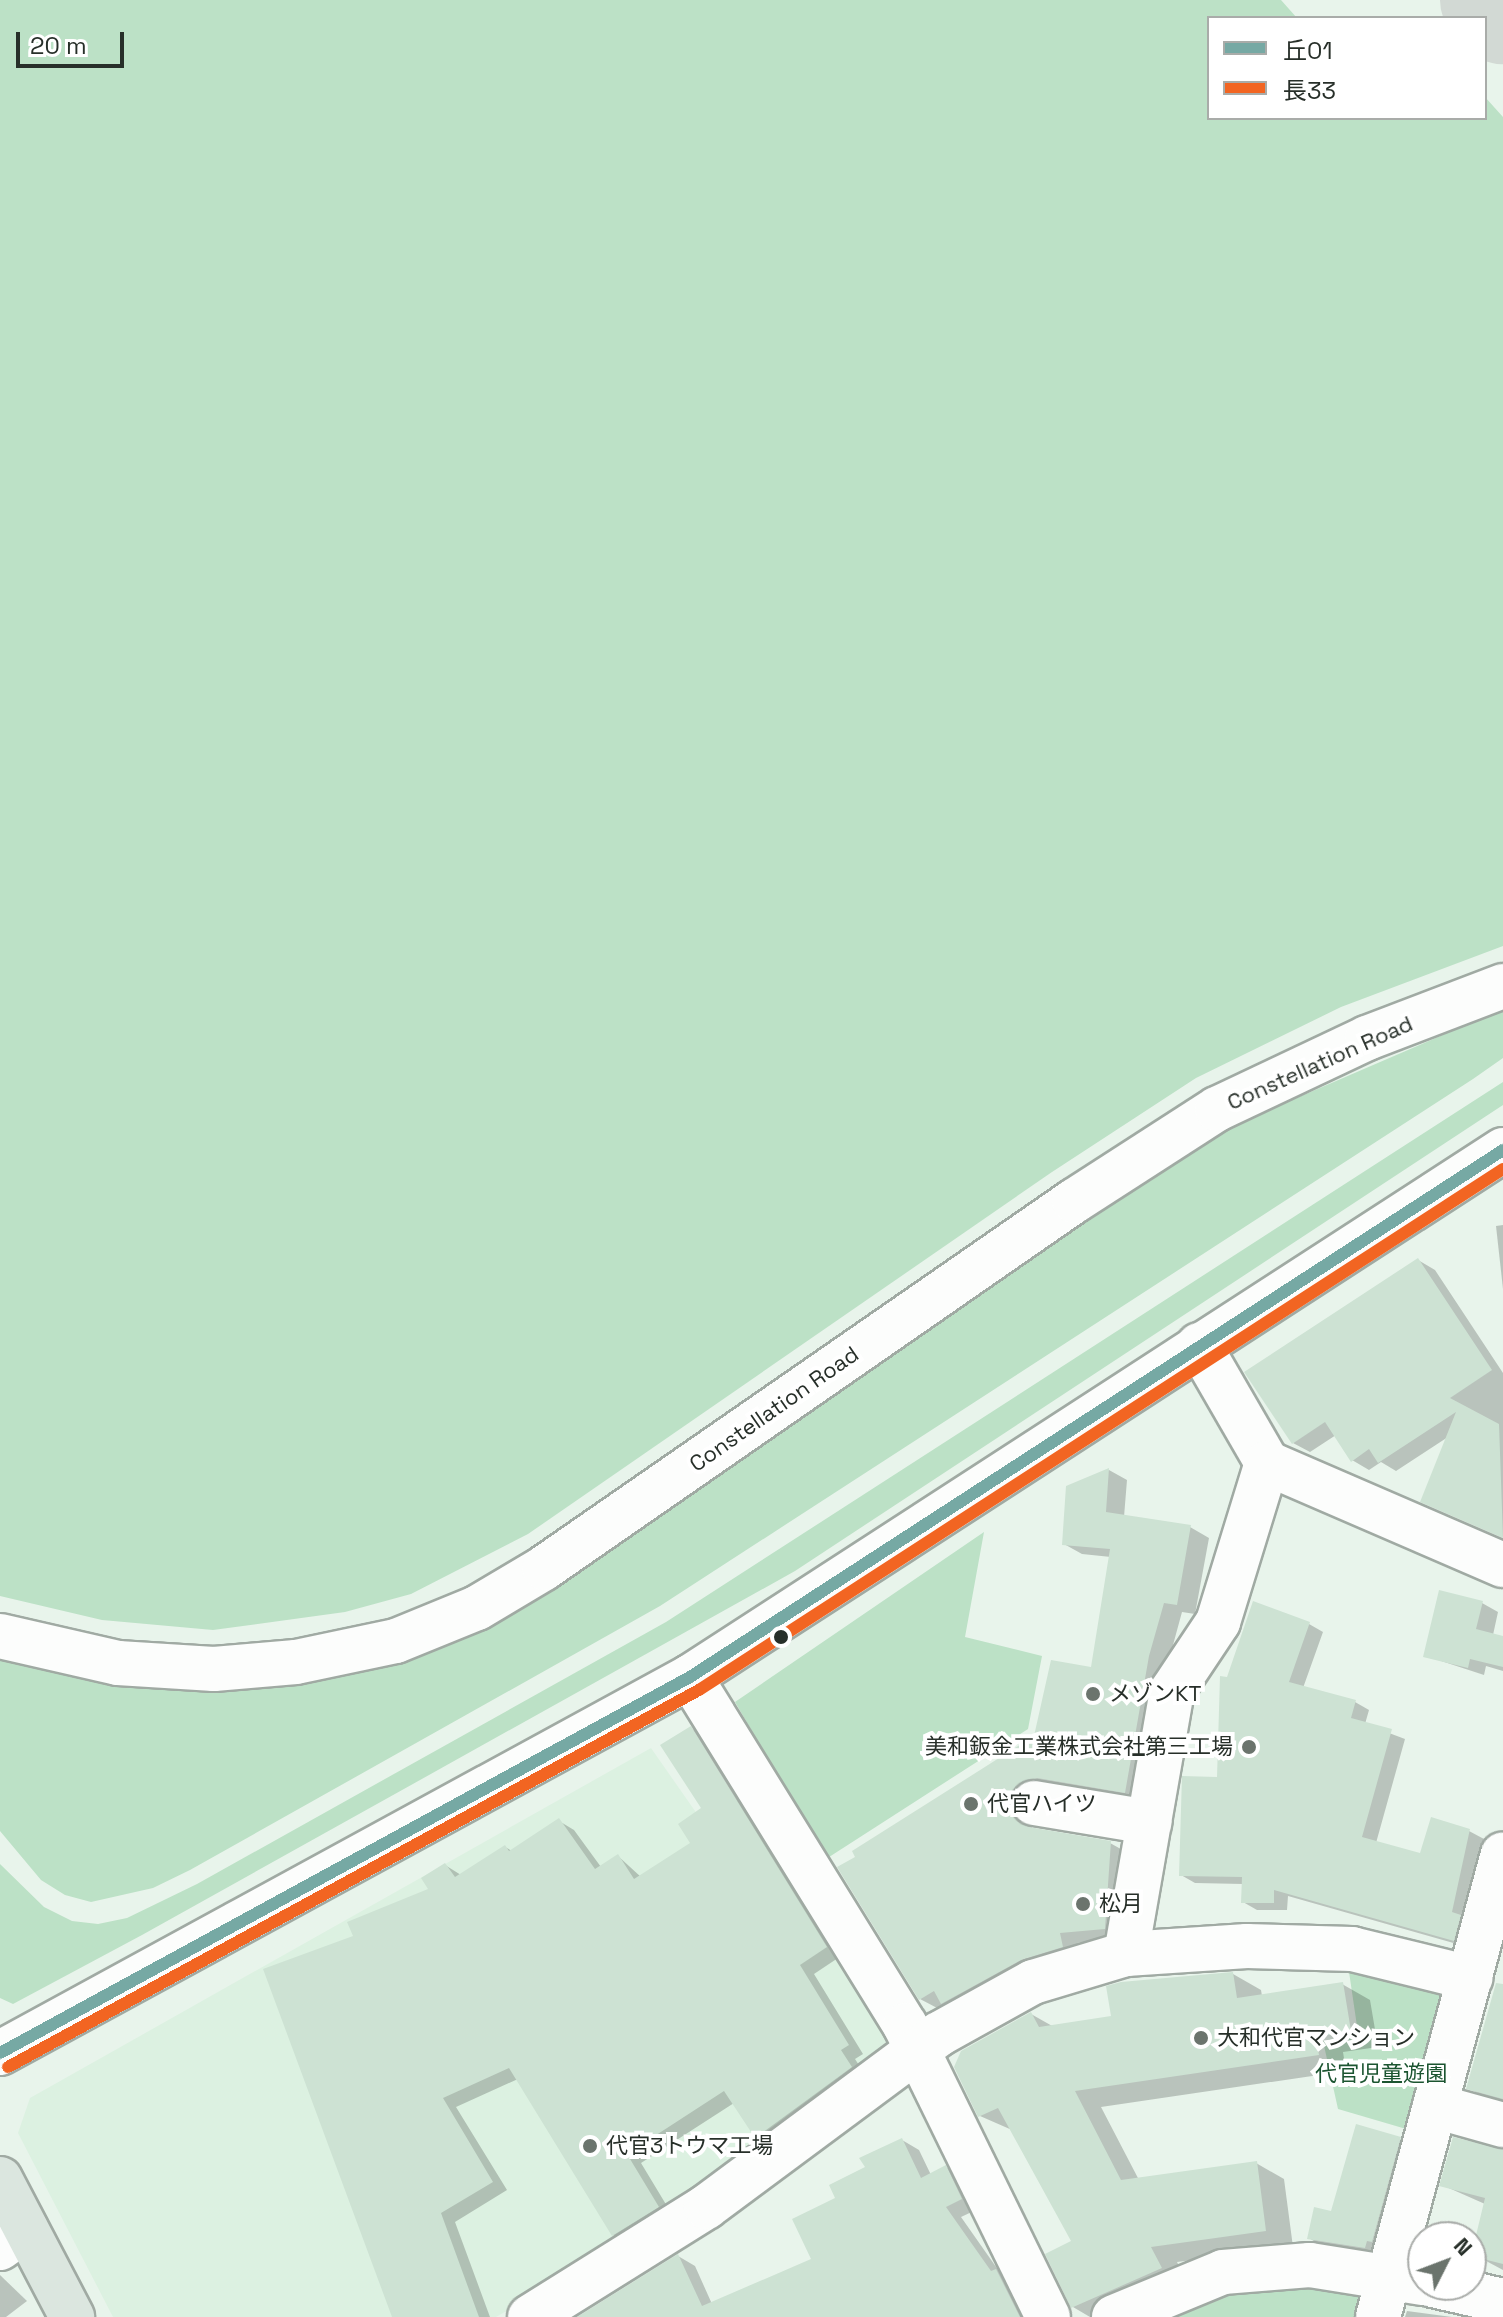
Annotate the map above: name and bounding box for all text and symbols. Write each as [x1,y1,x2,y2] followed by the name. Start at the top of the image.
[20,16,128,66] scale bar
[1207,16,1487,120] legend
[30,30,87,61] text: 20 m
[1283,35,1332,66] text: 丘01
[1283,75,1336,106] text: 長33
[1223,1010,1417,1116] street label: Constellation Road
[684,1341,864,1477] street label: Constellation Road
[773,1629,789,1645] unlabelled marker
[1109,1681,1201,1707] place label: メゾンKT
[1084,1685,1102,1703] marker: メゾンKT
[925,1734,1233,1760] place label: 美和鈑金工業株式会社第三工場
[1240,1738,1258,1756] marker: 美和鈑金工業株式会社第三工場
[987,1791,1097,1817] place label: 代官ハイツ
[962,1795,980,1813] marker: 代官ハイツ
[1099,1891,1143,1917] place label: 松月
[1074,1895,1092,1913] marker: 松月
[1217,2025,1415,2051] place label: 大和代官マンション
[1192,2029,1210,2047] marker: 大和代官マンション
[1315,2061,1447,2087] park label: 代官児童遊園
[606,2133,773,2159] place label: 代官3トウマ工場
[581,2137,599,2155] marker: 代官3トウマ工場
[1407,2221,1487,2301] north arrow
[1448,2231,1479,2261] text: N

